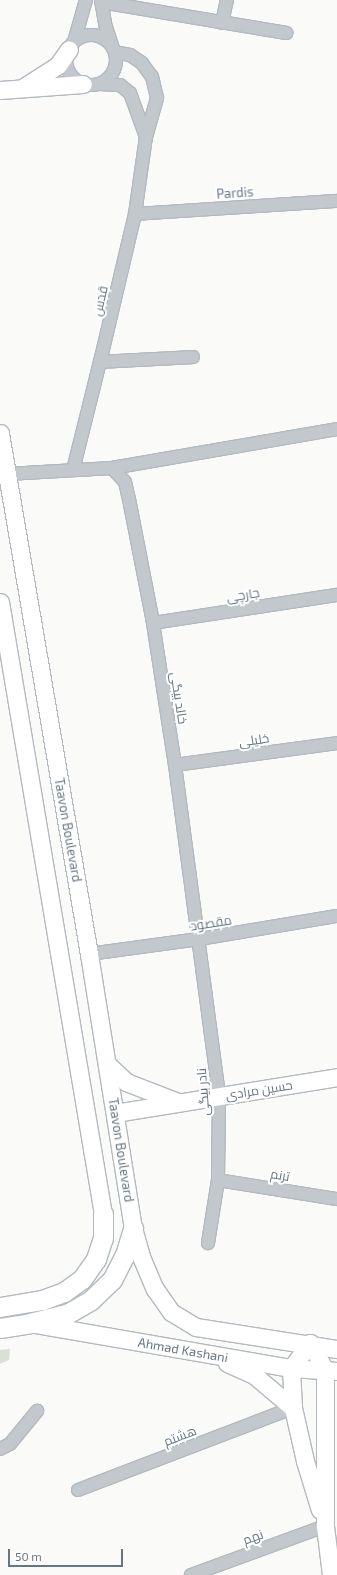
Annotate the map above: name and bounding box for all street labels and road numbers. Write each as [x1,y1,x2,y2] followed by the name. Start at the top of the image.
[216,184,254,202] street label: Pardis
[89,284,111,318] street label: قدس
[225,585,261,605] street label: جارچی
[167,671,191,725] street label: خالد بیگی
[238,730,270,750] street label: خلیلی
[51,777,85,883] street label: Taavon Boulevard
[189,912,233,934] street label: مقصود
[194,1068,212,1116] street label: نادر بیگی
[224,1077,294,1103] street label: حسین مرادی
[105,1097,137,1203] street label: Taavon Boulevard
[269,1166,291,1184] street label: ترنم
[137,1334,229,1366] street label: Ahmad Kashani
[161,1423,199,1449] street label: هشتم
[241,1526,265,1548] street label: نهم

